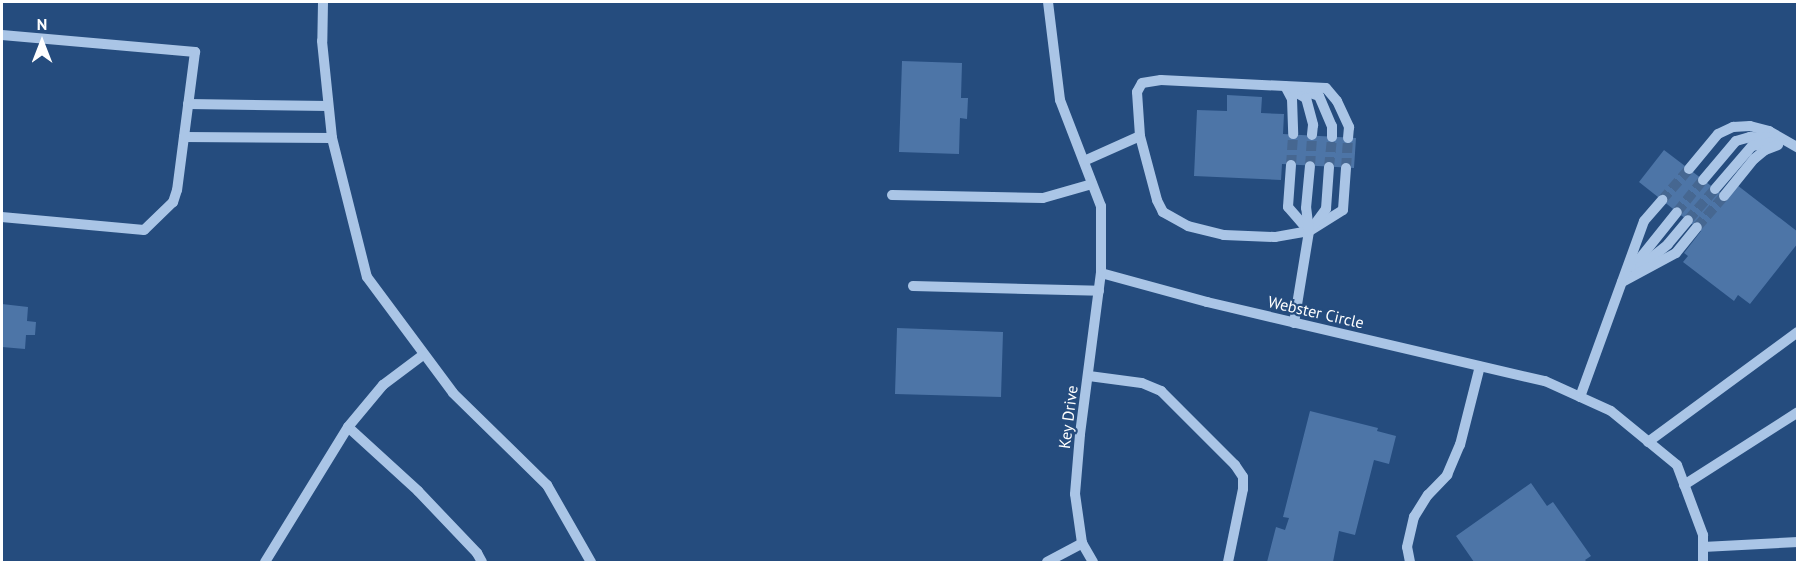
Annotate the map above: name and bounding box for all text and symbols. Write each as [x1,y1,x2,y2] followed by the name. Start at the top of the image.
[12,12,72,72] north arrow
[37,14,47,34] text: N
[1266,292,1366,332] street label: Webster Circle
[1055,384,1081,450] street label: Key Drive

